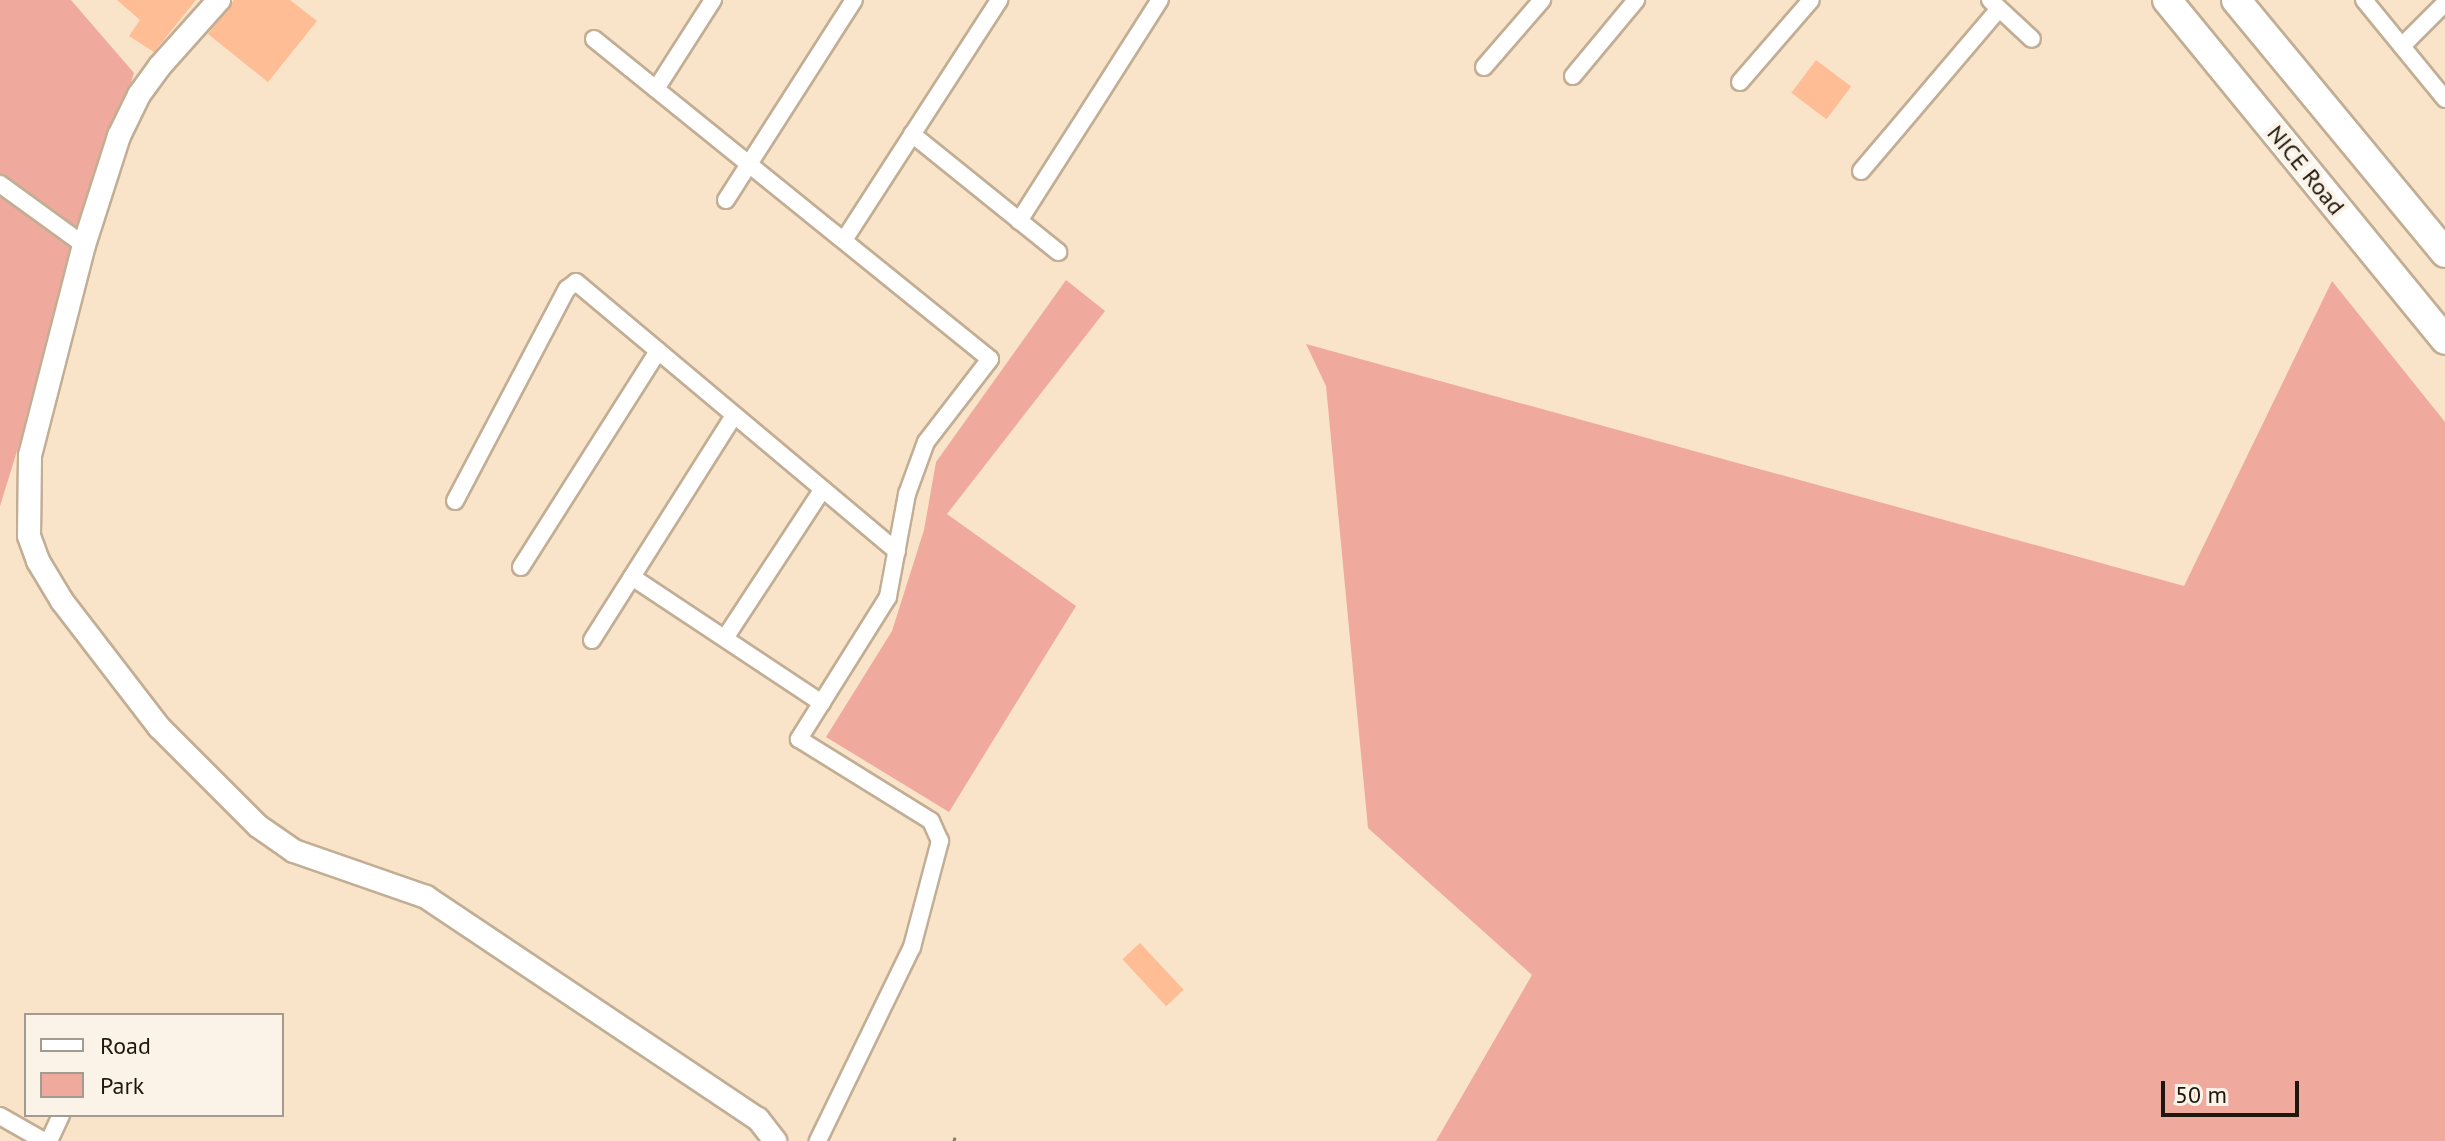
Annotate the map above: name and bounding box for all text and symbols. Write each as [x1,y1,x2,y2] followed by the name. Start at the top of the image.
[2261,119,2351,221] street label: NICE Road
[24,1013,284,1117] legend
[100,1030,151,1061] text: Road
[2165,1065,2303,1115] scale bar
[100,1070,144,1101] text: Park
[2175,1079,2227,1110] text: 50 m

